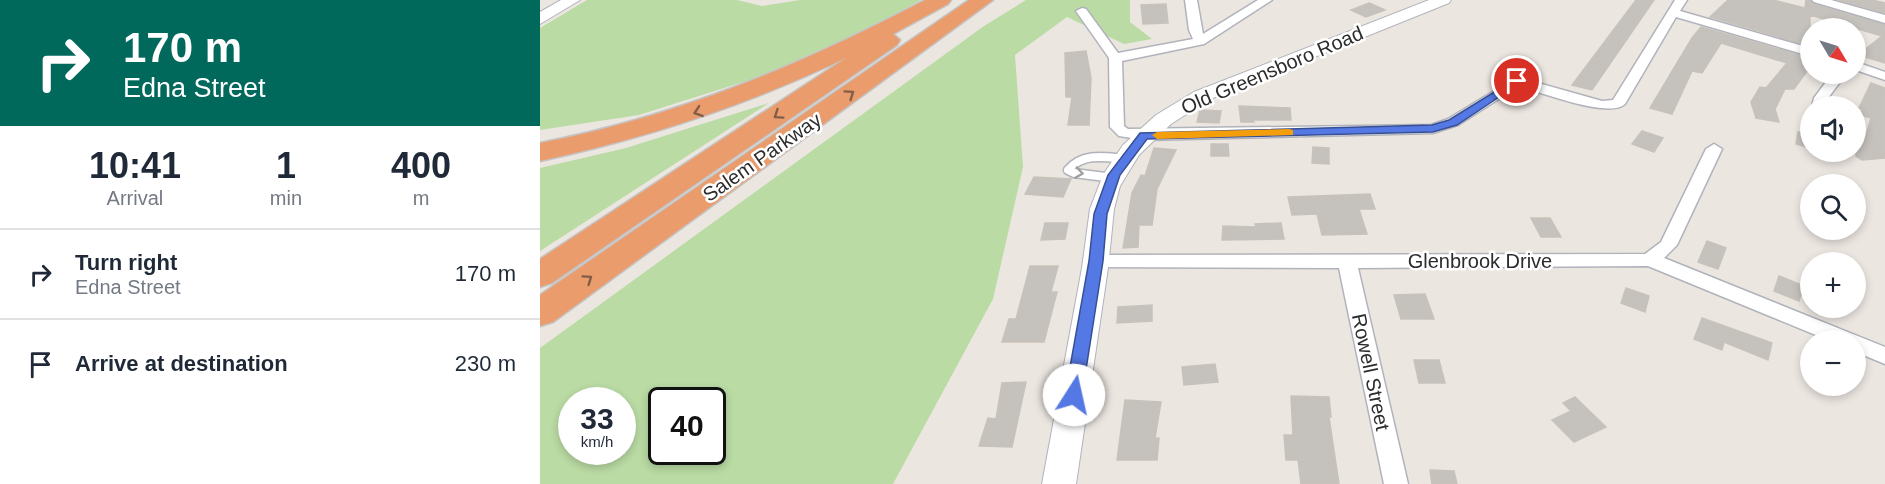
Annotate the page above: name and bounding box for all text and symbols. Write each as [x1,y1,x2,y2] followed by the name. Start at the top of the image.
[1800,18,1866,84] north arrow
[1800,18,1866,396] map controls
[1178,22,1366,118] street label: Old Greensboro Road
[24,24,102,102] icon: right
[123,24,242,71] text: 170 m
[1491,55,1542,106] pin
[1500,64,1533,97] icon: arrive
[123,73,266,103] text: Edna Street
[844,90,855,101] one-way arrow
[1800,96,1866,162] button: sound
[693,105,704,117] one-way arrow
[699,108,825,206] street label: Salem Parkway
[773,108,784,119] one-way arrow
[89,145,181,186] text: 10:41
[276,145,296,186] text: 1
[391,145,451,186] text: 400
[1075,167,1084,179] one-way arrow
[1800,174,1866,240] button: search
[107,187,163,209] text: Arrival
[270,187,302,209] text: min
[413,187,429,209] text: m
[75,250,177,275] text: Turn right
[1408,250,1552,272] street label: Glenbrook Drive
[1800,252,1866,318] button: +
[24,258,57,291] icon: right
[455,261,516,286] text: 170 m
[75,276,181,298] text: Edna Street
[581,276,592,287] one-way arrow
[1348,312,1394,433] street label: Rowell Street
[1800,330,1866,396] button: −
[24,348,57,381] icon: arrive
[75,351,288,376] text: Arrive at destination
[455,351,516,376] text: 230 m
[1042,363,1106,427] position arrow
[648,387,726,465] speed limit sign: 40
[580,402,614,435] text: 33
[581,433,613,450] text: km/h

